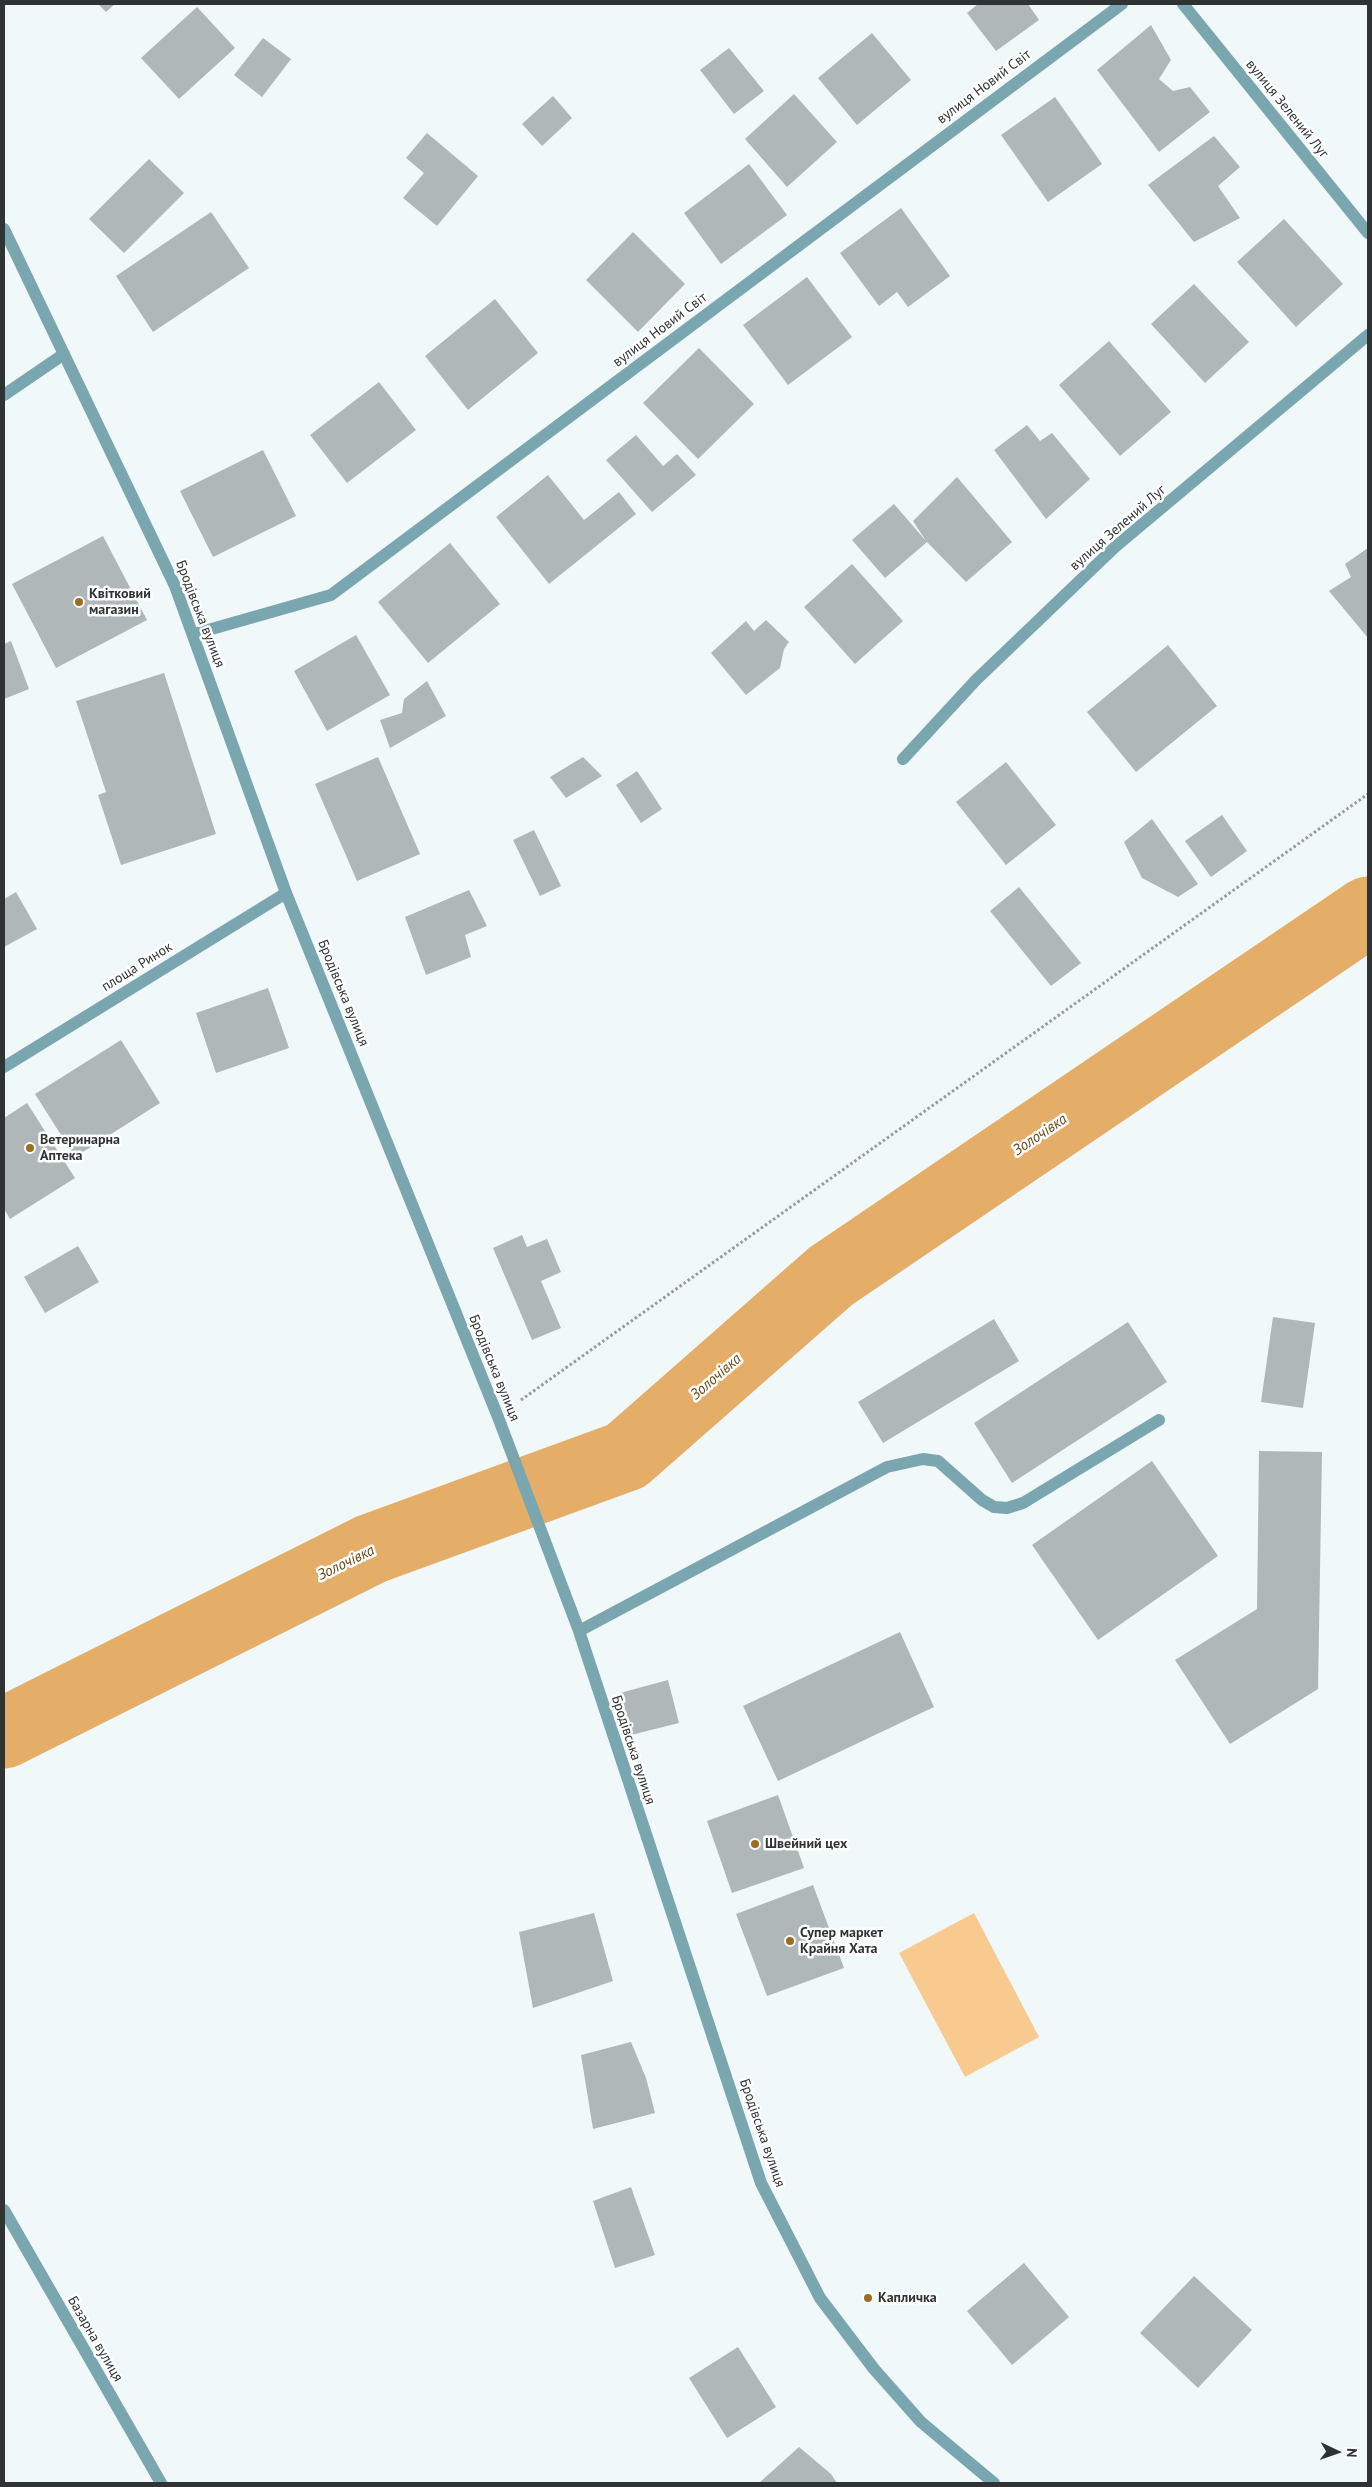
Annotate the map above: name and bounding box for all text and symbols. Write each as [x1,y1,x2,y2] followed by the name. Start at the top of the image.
[934,46,1034,128] street label: вулиця Новий Світ
[1242,56,1332,162] street label: вулиця Зелений Луг
[610,289,710,371] street label: вулиця Новий Світ
[1067,482,1169,574] street label: вулиця Зелений Луг
[172,558,228,670] street label: Бродівська вулиця
[89,586,151,618] place label: Квітковий магазин
[73,596,85,608] marker: Квітковий магазин
[314,937,372,1049] street label: Бродівська вулиця
[99,939,175,995] street label: площа Ринок
[1010,1110,1070,1160] water label: Золочівка
[40,1132,120,1164] place label: Ветеринарна Аптека
[24,1142,36,1154] marker: Ветеринарна Аптека
[465,1312,523,1424] street label: Бродівська вулиця
[687,1350,745,1404] water label: Золочівка
[315,1541,377,1585] water label: Золочівка
[607,1693,659,1807] street label: Бродівська вулиця
[765,1836,847,1852] place label: Швейний цех
[749,1838,761,1850] marker: Швейний цех
[800,1925,883,1958] place label: Супер маркет Крайня Хата
[784,1935,796,1947] marker: Супер маркет Крайня Хата
[736,2077,788,2189] street label: Бродівська вулиця
[878,2290,937,2306] place label: Капличка
[862,2292,874,2304] marker: Капличка
[64,2293,126,2385] street label: Базарна вулиця
[1312,2427,1362,2477] north arrow
[1343,2448,1361,2458] text: N

